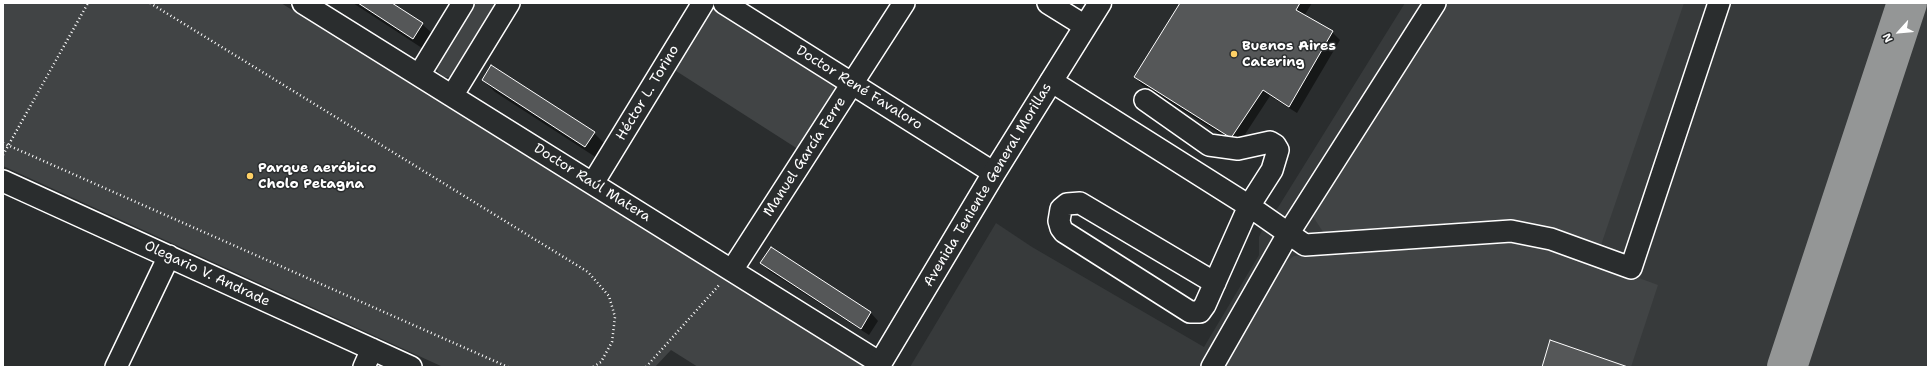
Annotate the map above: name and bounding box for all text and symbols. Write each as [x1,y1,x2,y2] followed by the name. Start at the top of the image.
[1879,12,1919,52] north arrow
[1879,30,1897,45] text: N
[1242,38,1336,70] place label: Buenos Aires Catering
[613,42,683,144] street label: Héctor L. Torino
[793,42,925,134] street label: Doctor René Favaloro
[1229,49,1239,59] marker: Buenos Aires Catering
[920,80,1056,290] street label: Avenida Teniente General Morillas
[760,94,850,220] street label: Manuel García Ferre
[531,140,653,226] street label: Doctor Raúl Matera
[258,160,376,192] place label: Parque aeróbico Cholo Petagna
[245,171,255,181] marker: Parque aeróbico Cholo Petagna
[141,237,273,311] street label: Olegario V. Andrade

